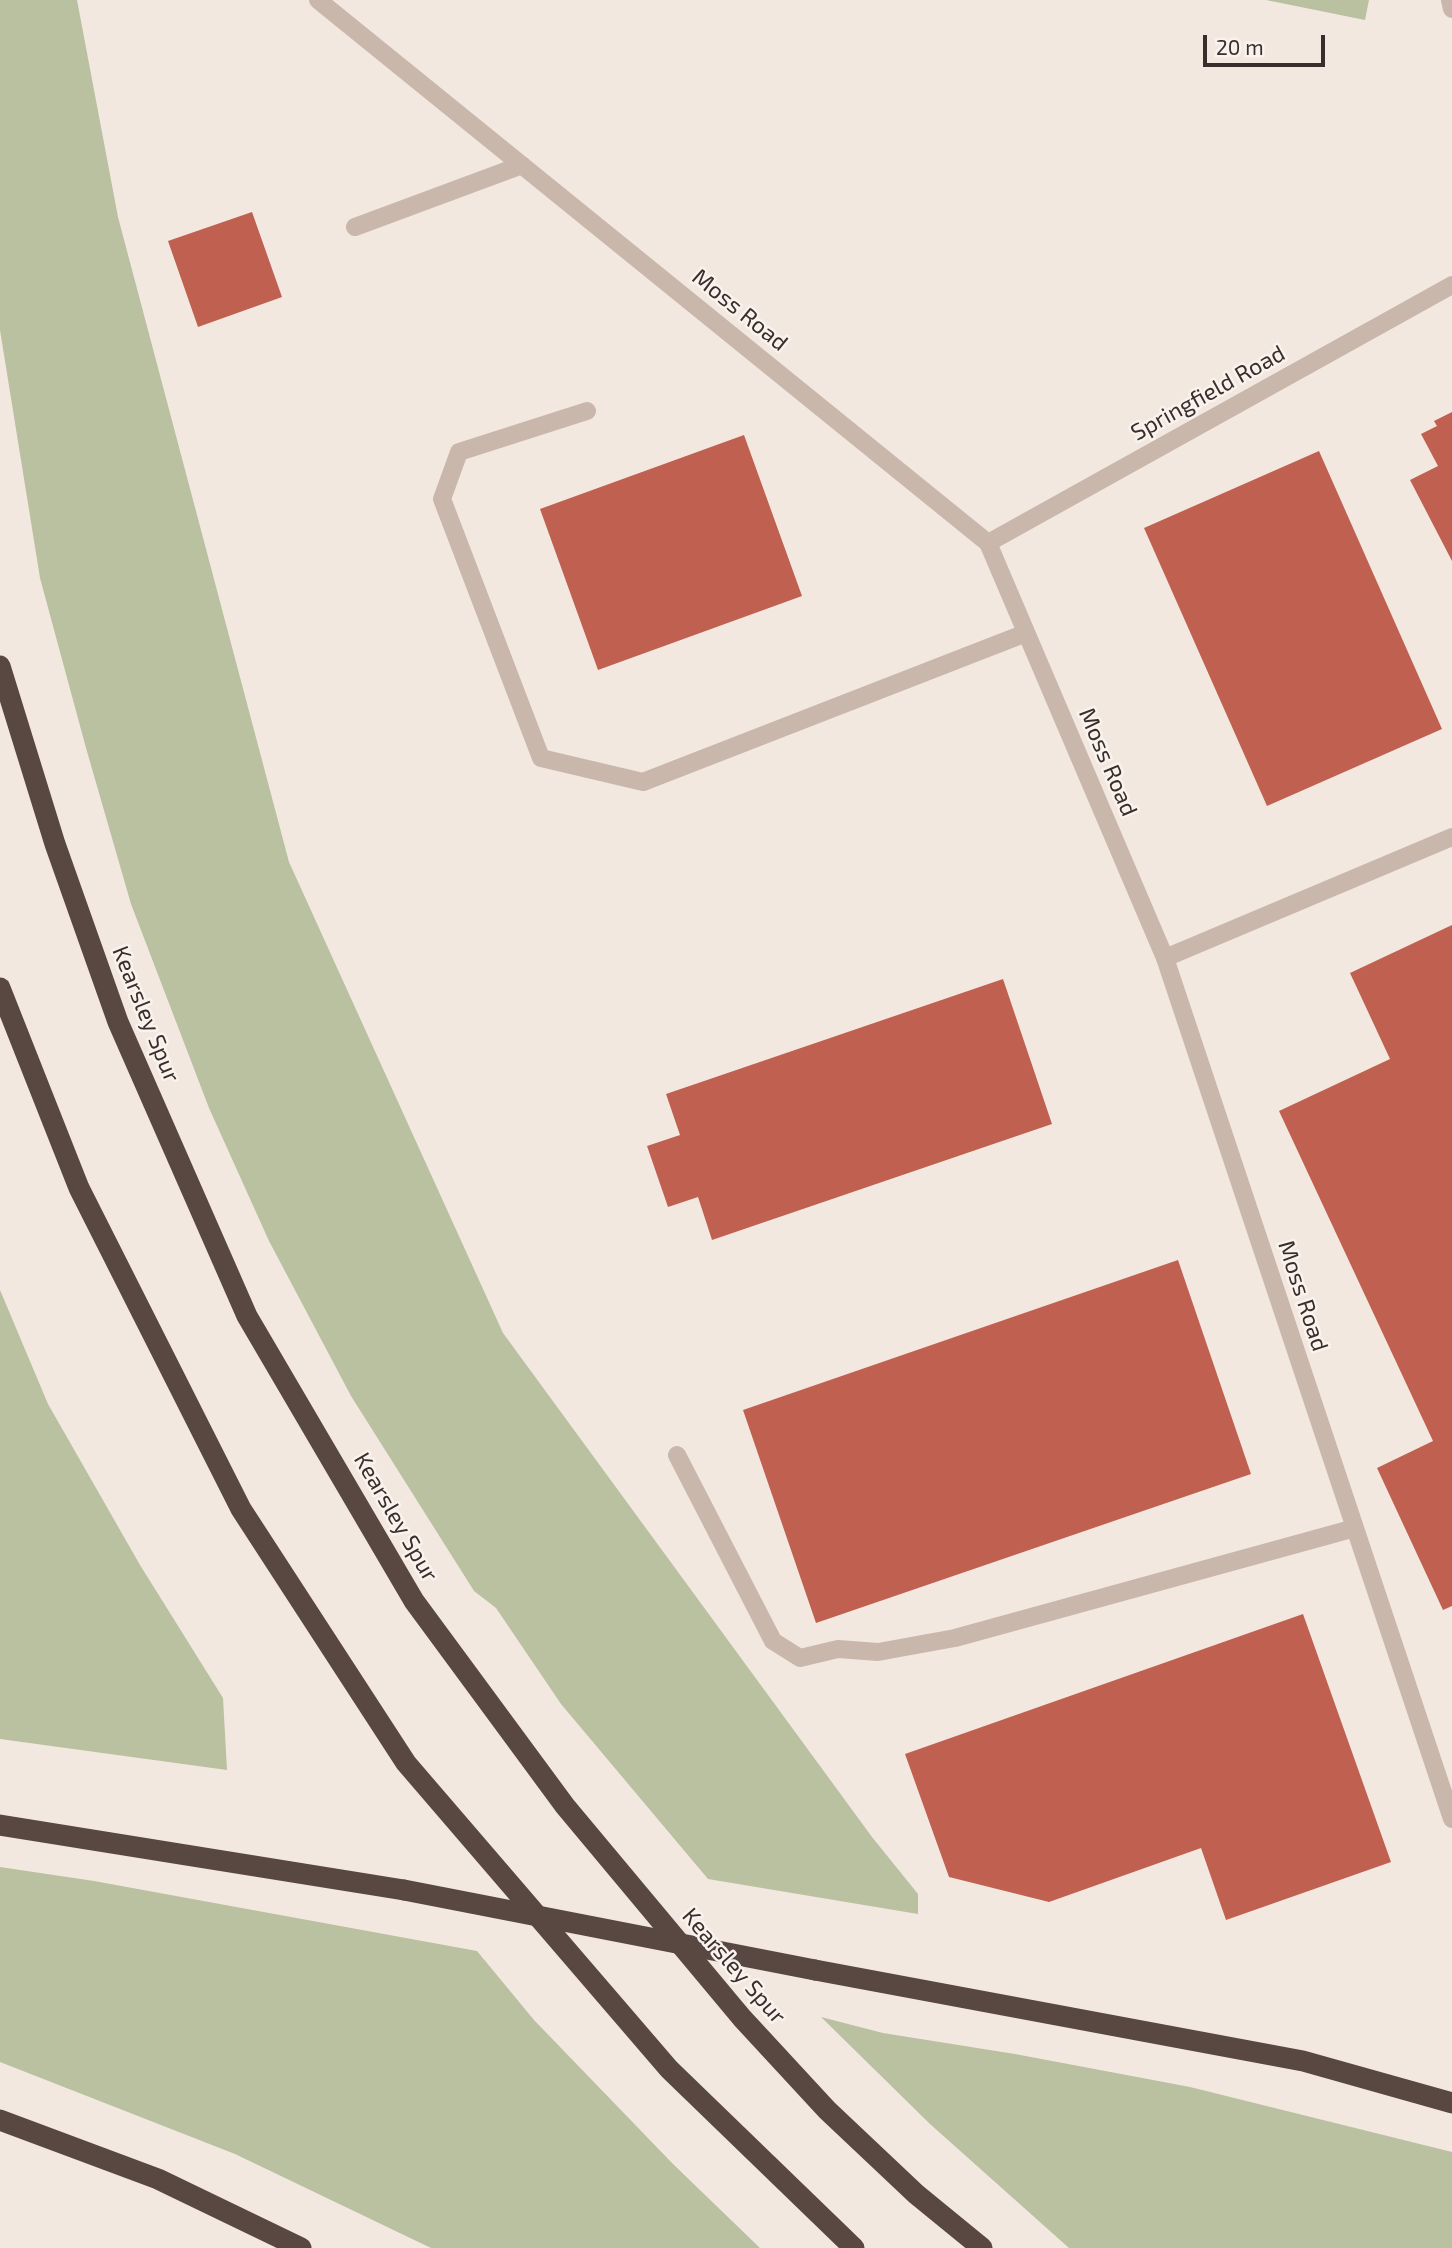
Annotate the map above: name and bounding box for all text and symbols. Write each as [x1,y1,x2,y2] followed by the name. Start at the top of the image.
[1207,21,1330,65] scale bar
[1216,34,1264,59] text: 20 m
[687,263,793,357] street label: Moss Road
[1126,339,1290,447] street label: Springfield Road
[1073,704,1143,820] street label: Moss Road
[106,942,186,1086] street label: Kearsley Spur
[1272,1237,1334,1355] street label: Moss Road
[348,1448,444,1586] street label: Kearsley Spur
[676,1903,792,2029] street label: Kearsley Spur

